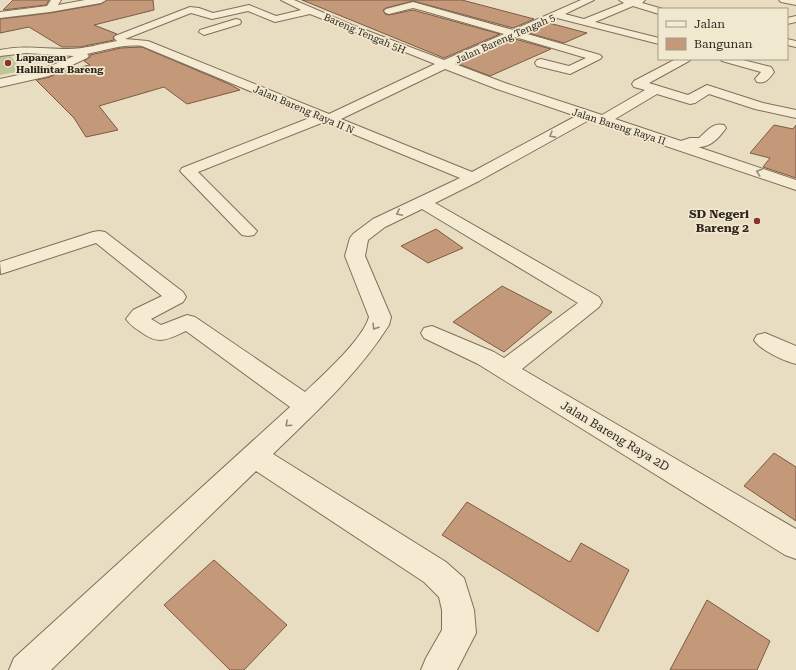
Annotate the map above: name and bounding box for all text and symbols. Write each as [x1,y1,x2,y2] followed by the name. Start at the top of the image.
[658,8,788,60] legend
[322,11,407,56] street label: Bareng Tengah 5H
[454,11,557,65] street label: Jalan Bareng Tengah 5
[694,17,725,31] text: Jalan
[694,37,753,51] text: Bangunan
[16,52,104,75] place label: Lapangan Halilintar Bareng
[3,58,13,68] marker: Lapangan Halilintar Bareng
[252,83,356,136] street label: Jalan Bareng Raya II N
[571,106,667,147] street label: Jalan Bareng Raya II
[549,130,556,137] one-way arrow
[756,169,763,177] one-way arrow
[689,207,749,235] place label: SD Negeri Bareng 2
[396,208,403,216] one-way arrow
[752,216,762,226] marker: SD Negeri Bareng 2
[373,323,380,330] one-way arrow
[558,398,672,474] street label: Jalan Bareng Raya 2D
[285,419,293,426] one-way arrow

